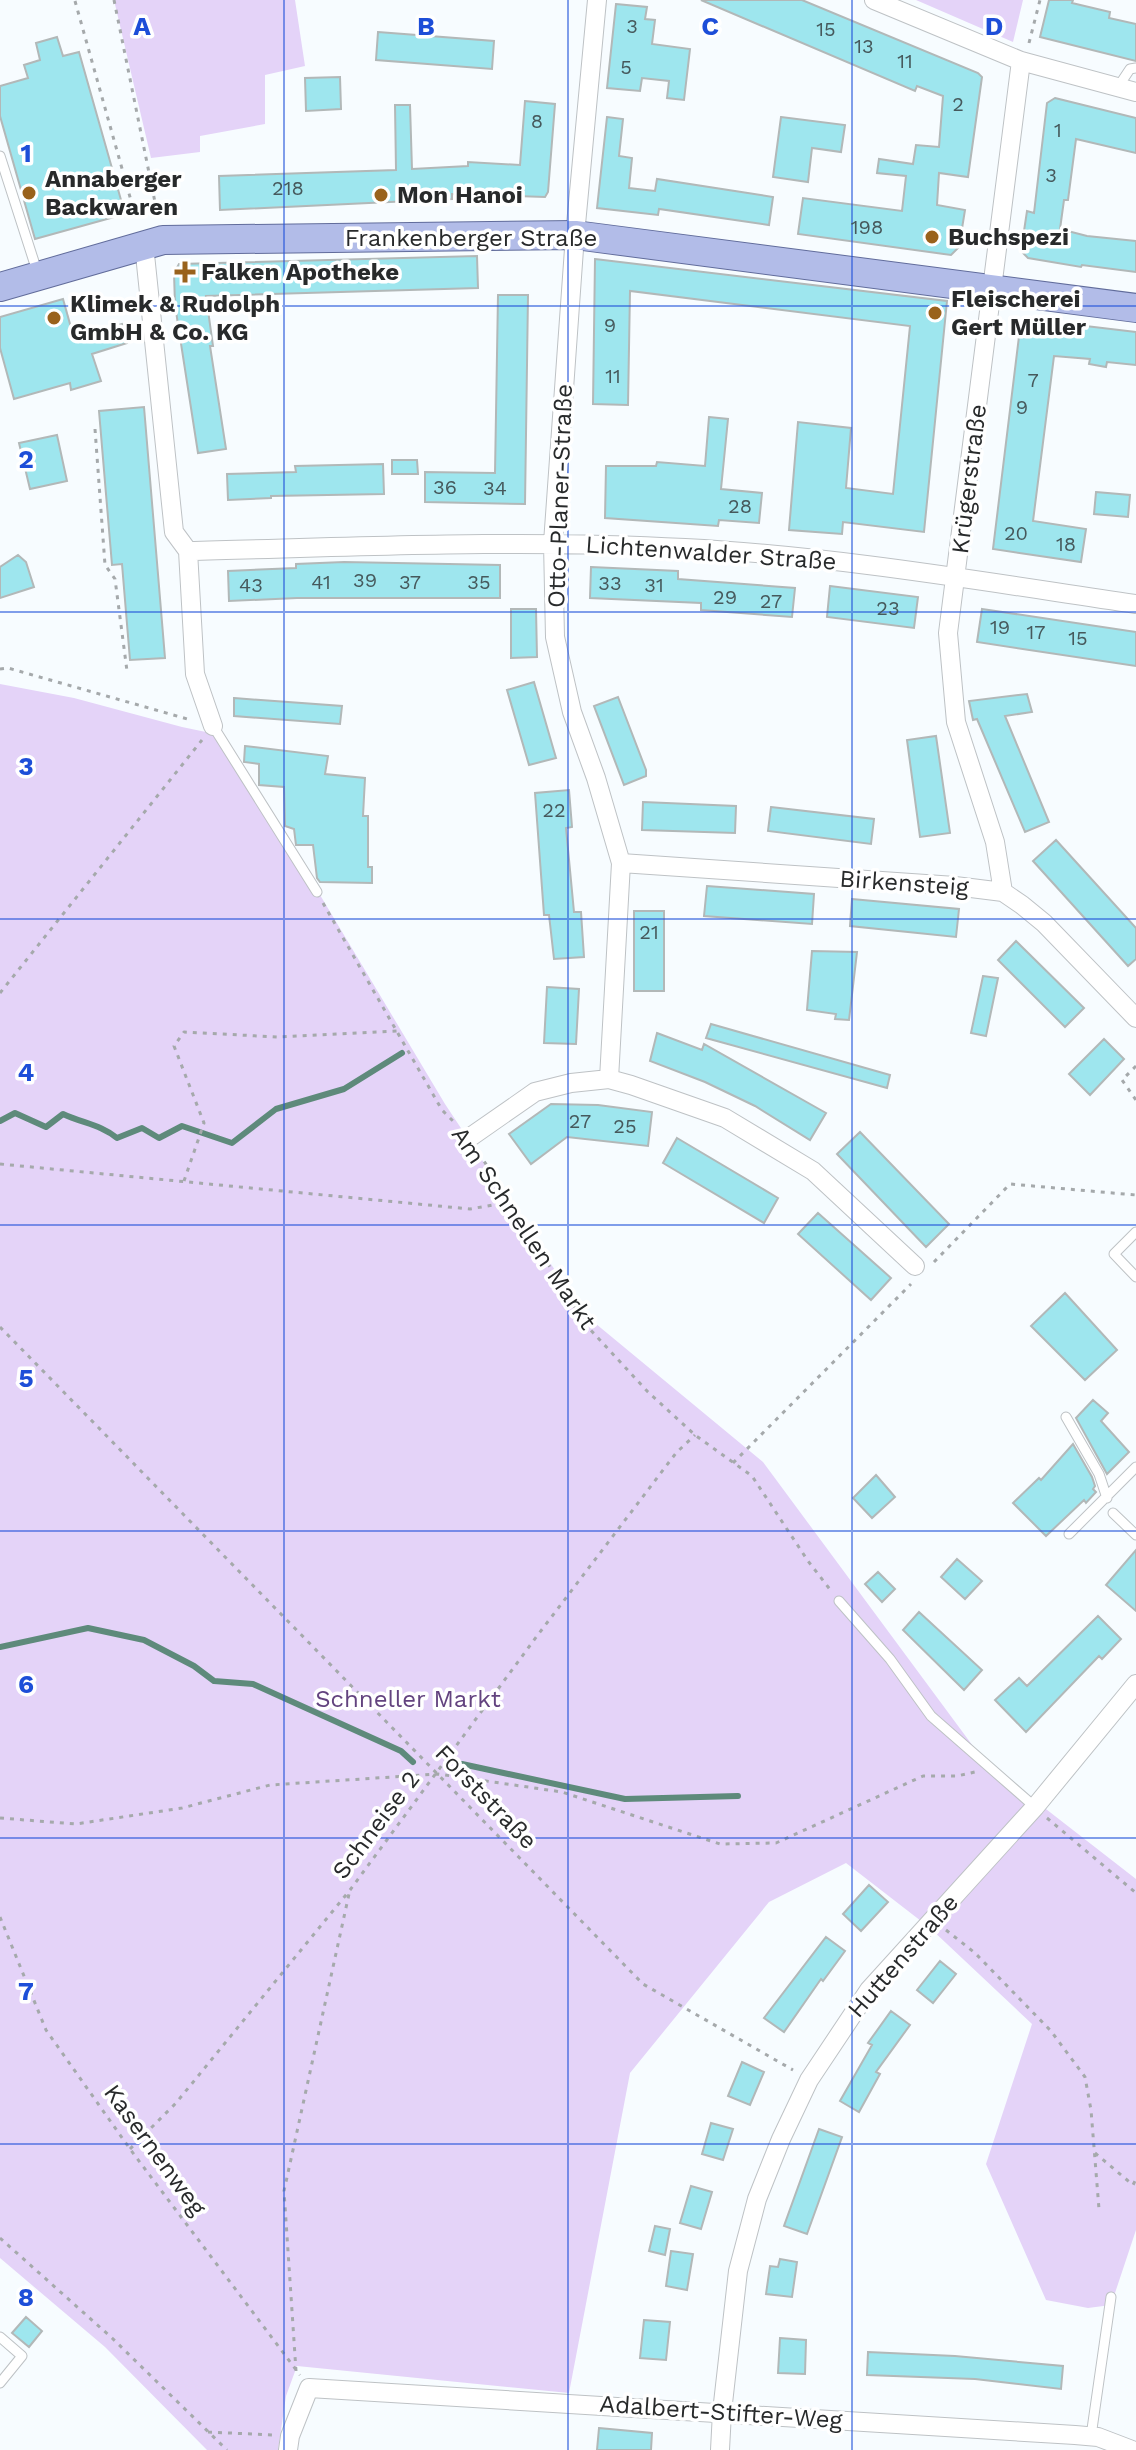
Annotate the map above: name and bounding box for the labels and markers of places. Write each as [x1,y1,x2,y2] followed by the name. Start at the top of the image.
[45,165,182,221] place label: Annaberger Backwaren
[397,181,523,209] place label: Mon Hanoi
[20,184,38,202] marker: Annaberger Backwaren
[372,186,390,204] marker: Mon Hanoi
[948,223,1069,251] place label: Buchspezi
[923,228,941,246] marker: Buchspezi
[201,258,399,286] place label: Falken Apotheke
[176,263,194,281] marker: Falken Apotheke
[951,285,1087,341] place label: Fleischerei Gert Müller
[70,290,280,346] place label: Klimek & Rudolph GmbH & Co. KG
[926,304,944,322] marker: Fleischerei Gert Müller
[45,309,63,327] marker: Klimek & Rudolph GmbH & Co. KG

